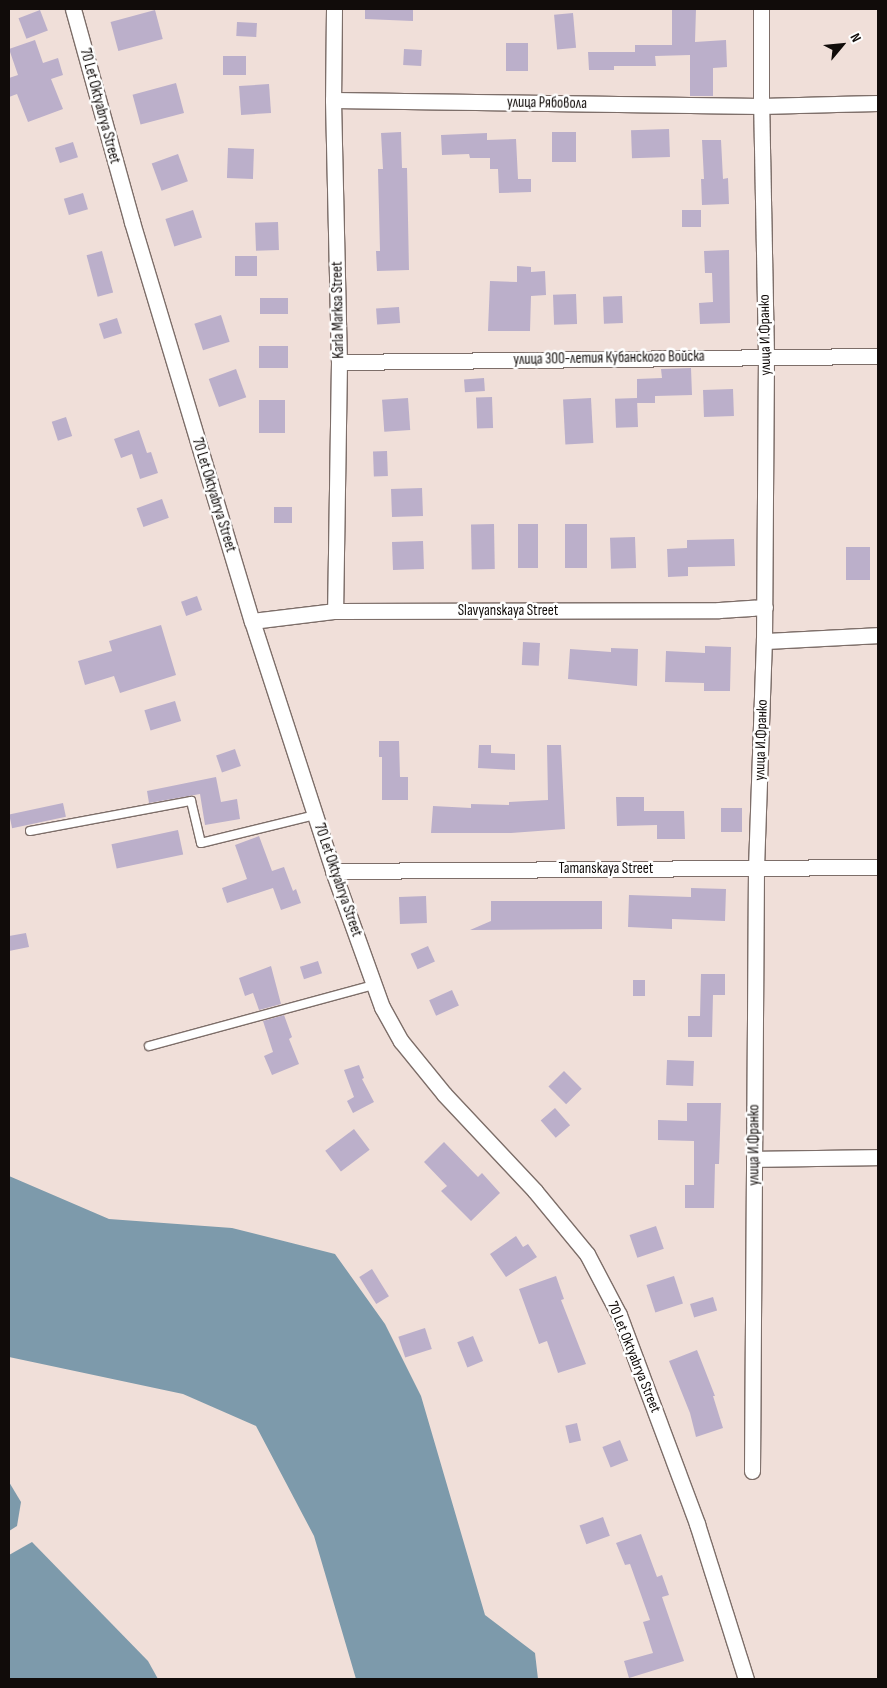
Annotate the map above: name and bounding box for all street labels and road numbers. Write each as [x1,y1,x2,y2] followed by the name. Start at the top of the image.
[76,46,124,166] street label: 70 Let Oktyabrya Street
[507,93,587,113] street label: улица Рябовола
[328,261,348,359] street label: Karla Marksa Street
[755,294,775,376] street label: улица И.Франко
[513,347,705,369] street label: улица 300-летия Кубанского Войска
[188,436,240,554] street label: 70 Let Oktyabrya Street
[458,602,558,620] street label: Slavyanskaya Street
[751,699,771,781] street label: улица И.Франко
[310,821,366,939] street label: 70 Let Oktyabrya Street
[559,860,653,878] street label: Tamanskaya Street
[745,1104,763,1186] street label: улица И.Франко
[603,1299,665,1415] street label: 70 Let Oktyabrya Street

